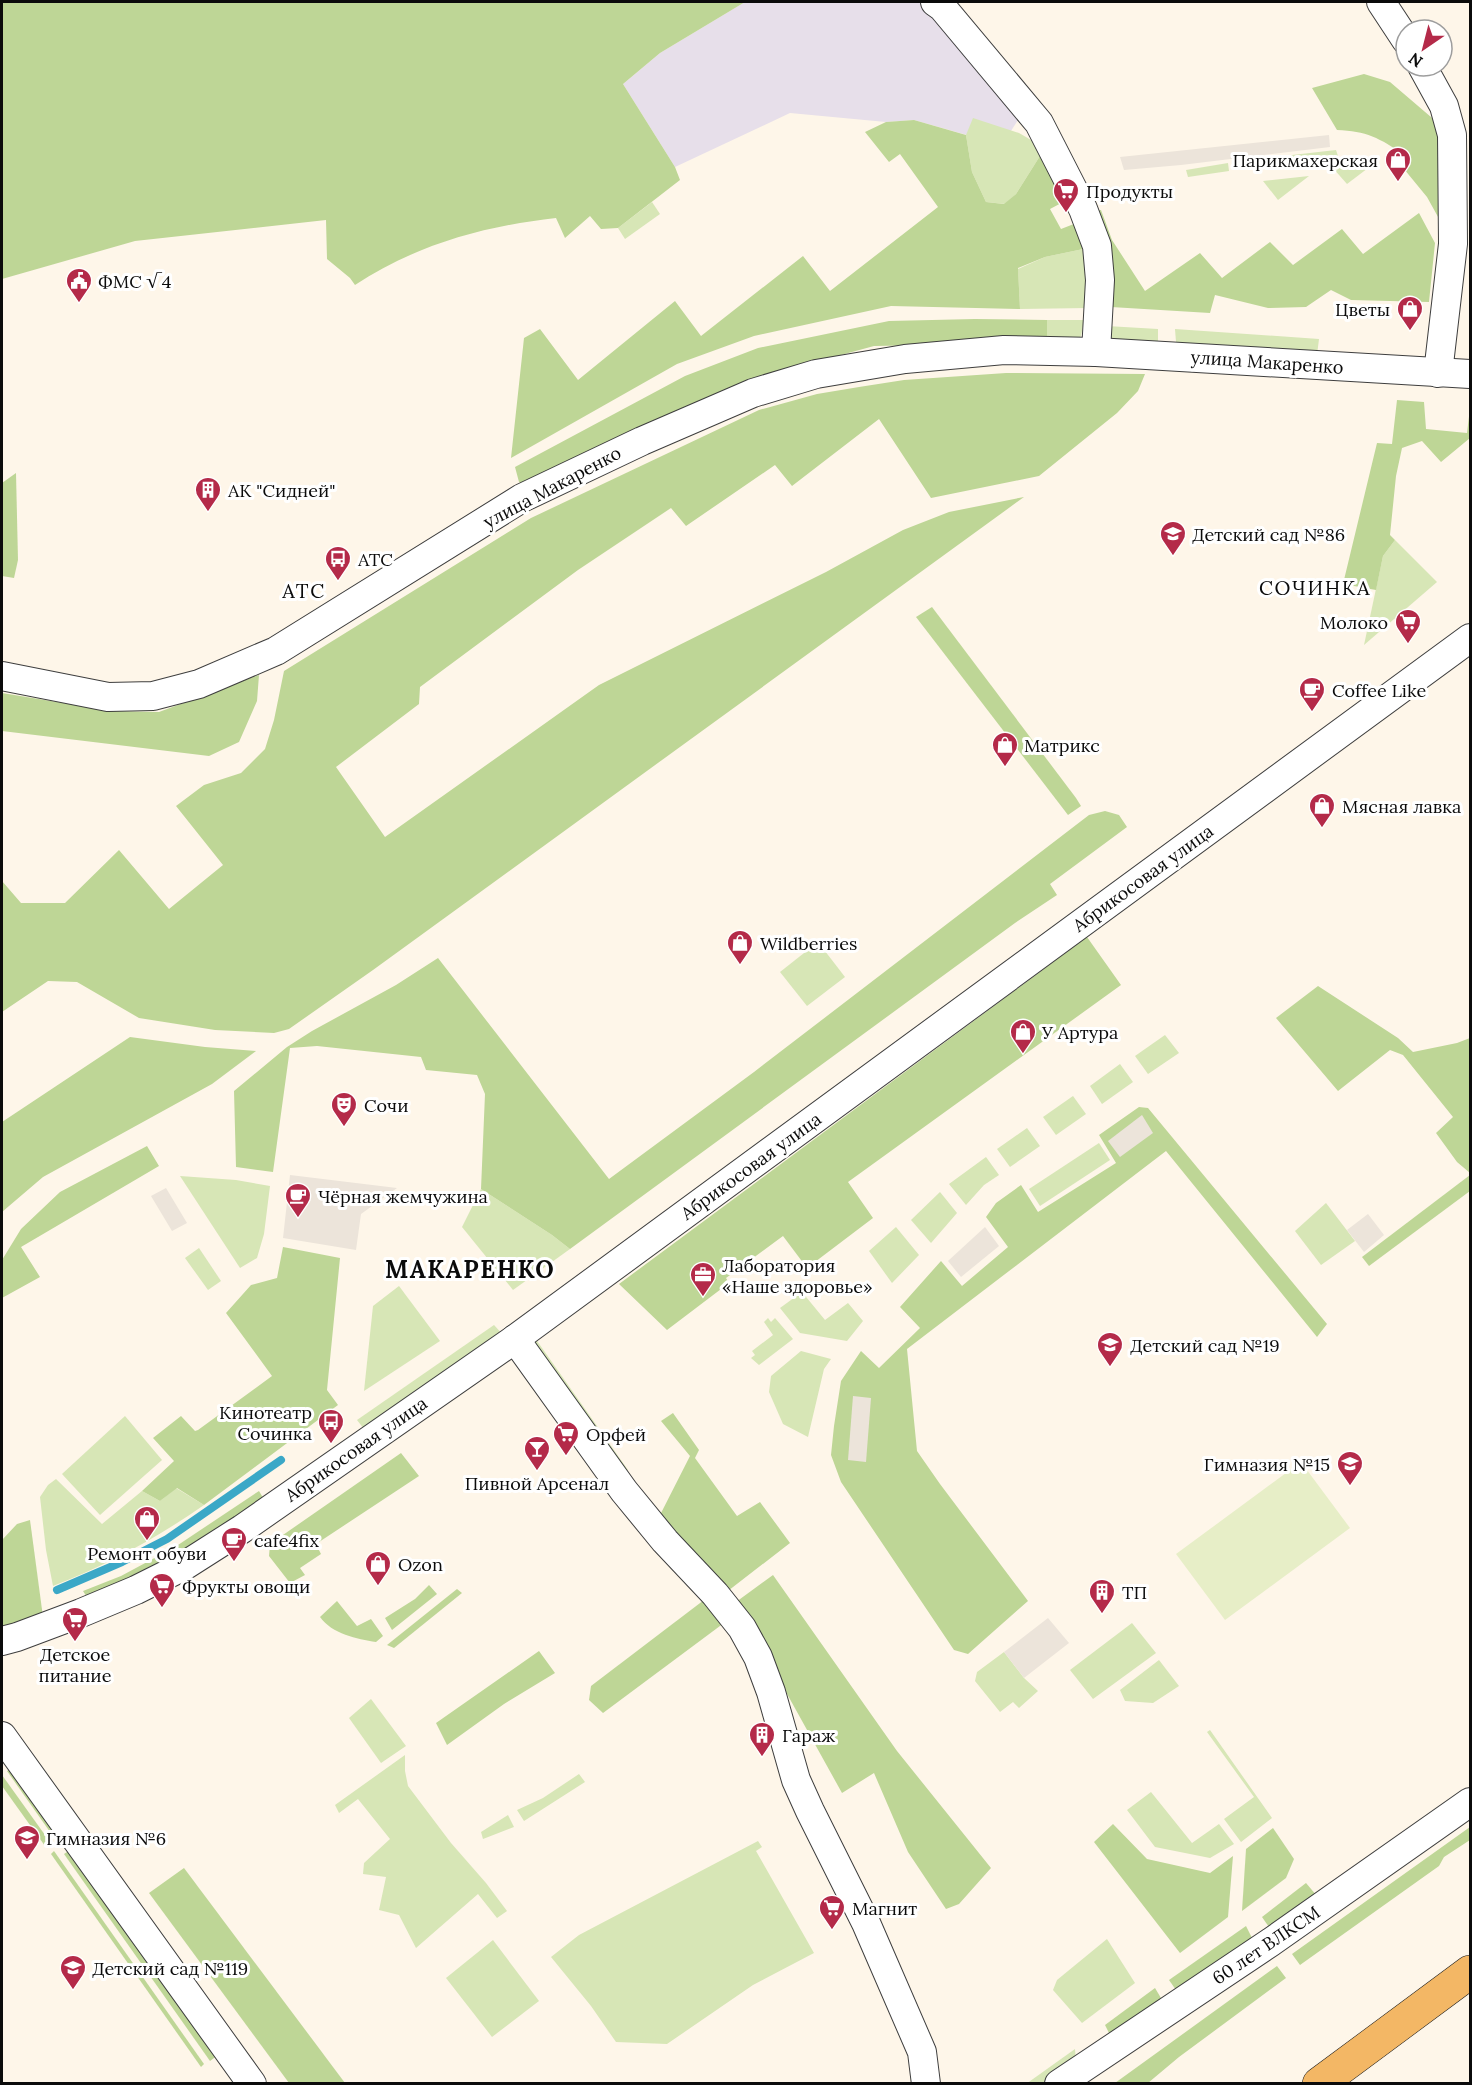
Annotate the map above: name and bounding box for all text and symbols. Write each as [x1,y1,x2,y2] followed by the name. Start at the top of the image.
[1394,18,1454,78] north arrow
[1405,49,1426,72] text: N
[1383,145,1413,183] shop icon: Парикмахерская
[1233,149,1378,172] place label: Парикмахерская
[1051,176,1081,214] supermarket icon: Продукты
[1086,180,1173,203] place label: Продукты
[64,266,94,304] public building icon: ФМС √4
[98,270,172,293] place label: ФМС √4
[1395,294,1425,332] shop icon: Цветы
[1335,298,1390,321] place label: Цветы
[1190,345,1344,379] street label: улица Макаренко
[479,441,625,533] street label: улица Макаренко
[193,475,223,513] building icon: АК "Сидней"
[227,479,336,502] place label: АК "Сидней"
[1158,519,1188,557] school or university icon: Детский сад №86
[1192,523,1345,546] place label: Детский сад №86
[323,544,353,582] bus stop icon: АТС
[357,548,393,571] place label: АТС
[1259,575,1371,600] district label: СОЧИНКА
[281,578,326,603] district label: АТС
[1393,607,1423,645] supermarket icon: Молоко
[1320,611,1388,634] place label: Молоко
[1297,675,1327,713] cafe icon: Coffee Like
[1332,679,1426,702] place label: Coffee Like
[990,730,1020,768] shop icon: Матрикс
[1024,734,1100,757] place label: Матрикс
[1307,791,1337,829] shop icon: Мясная лавка
[1342,795,1461,818] place label: Мясная лавка
[1067,819,1218,937] street label: Абрикосовая улица
[725,928,755,966] shop icon: Wildberries
[760,932,857,955] place label: Wildberries
[1008,1017,1038,1055] shop icon: У Артура
[1041,1021,1118,1044] place label: У Артура
[329,1090,359,1128] theatre icon: Сочи
[364,1094,408,1117] place label: Сочи
[675,1107,826,1225] street label: Абрикосовая улица
[283,1181,313,1219] cafe icon: Чёрная жемчужина
[318,1185,488,1208] place label: Чёрная жемчужина
[385,1254,555,1285] district label: МАКАРЕНКО
[722,1254,873,1298] place label: Лаборатория «Наше здоровье»
[688,1260,718,1298] office icon: Лаборатория «Наше здоровье»
[1095,1330,1125,1368] school or university icon: Детский сад №19
[1130,1334,1280,1357] place label: Детский сад №19
[280,1391,431,1507] street label: Абрикосовая улица
[219,1401,312,1445] place label: Кинотеатр Сочинка
[316,1407,346,1445] bus stop icon: Кинотеатр Сочинка
[551,1419,581,1457] supermarket icon: Орфей
[586,1423,646,1446] place label: Орфей
[522,1434,552,1472] bar icon: Пивной Арсенал
[1335,1449,1365,1487] school or university icon: Гимназия №15
[1204,1453,1330,1476] place label: Гимназия №15
[465,1472,609,1495] place label: Пивной Арсенал
[132,1504,162,1542] shop icon: Ремонт обуви
[219,1525,249,1563] cafe icon: cafe4fix
[254,1529,320,1552] place label: cafe4fix
[87,1542,207,1565] place label: Ремонт обуви
[363,1549,393,1587] shop icon: Ozon
[398,1553,443,1576] place label: Ozon
[147,1571,177,1609] supermarket icon: Фрукты овощи
[182,1575,310,1598] place label: Фрукты овощи
[1087,1577,1117,1615] building icon: ТП
[1122,1581,1147,1604] place label: ТП
[60,1605,90,1643] supermarket icon: Детское питание
[39,1643,112,1687] place label: Детское питание
[747,1720,777,1758] building icon: Гараж
[782,1724,835,1747] place label: Гараж
[12,1823,42,1861] school or university icon: Гимназия №6
[46,1827,166,1850] place label: Гимназия №6
[817,1893,847,1931] supermarket icon: Магнит
[852,1897,917,1920] place label: Магнит
[1208,1900,1324,1990] street label: 60 лет ВЛКСМ
[58,1953,88,1991] school or university icon: Детский сад №119
[92,1957,248,1980] place label: Детский сад №119

